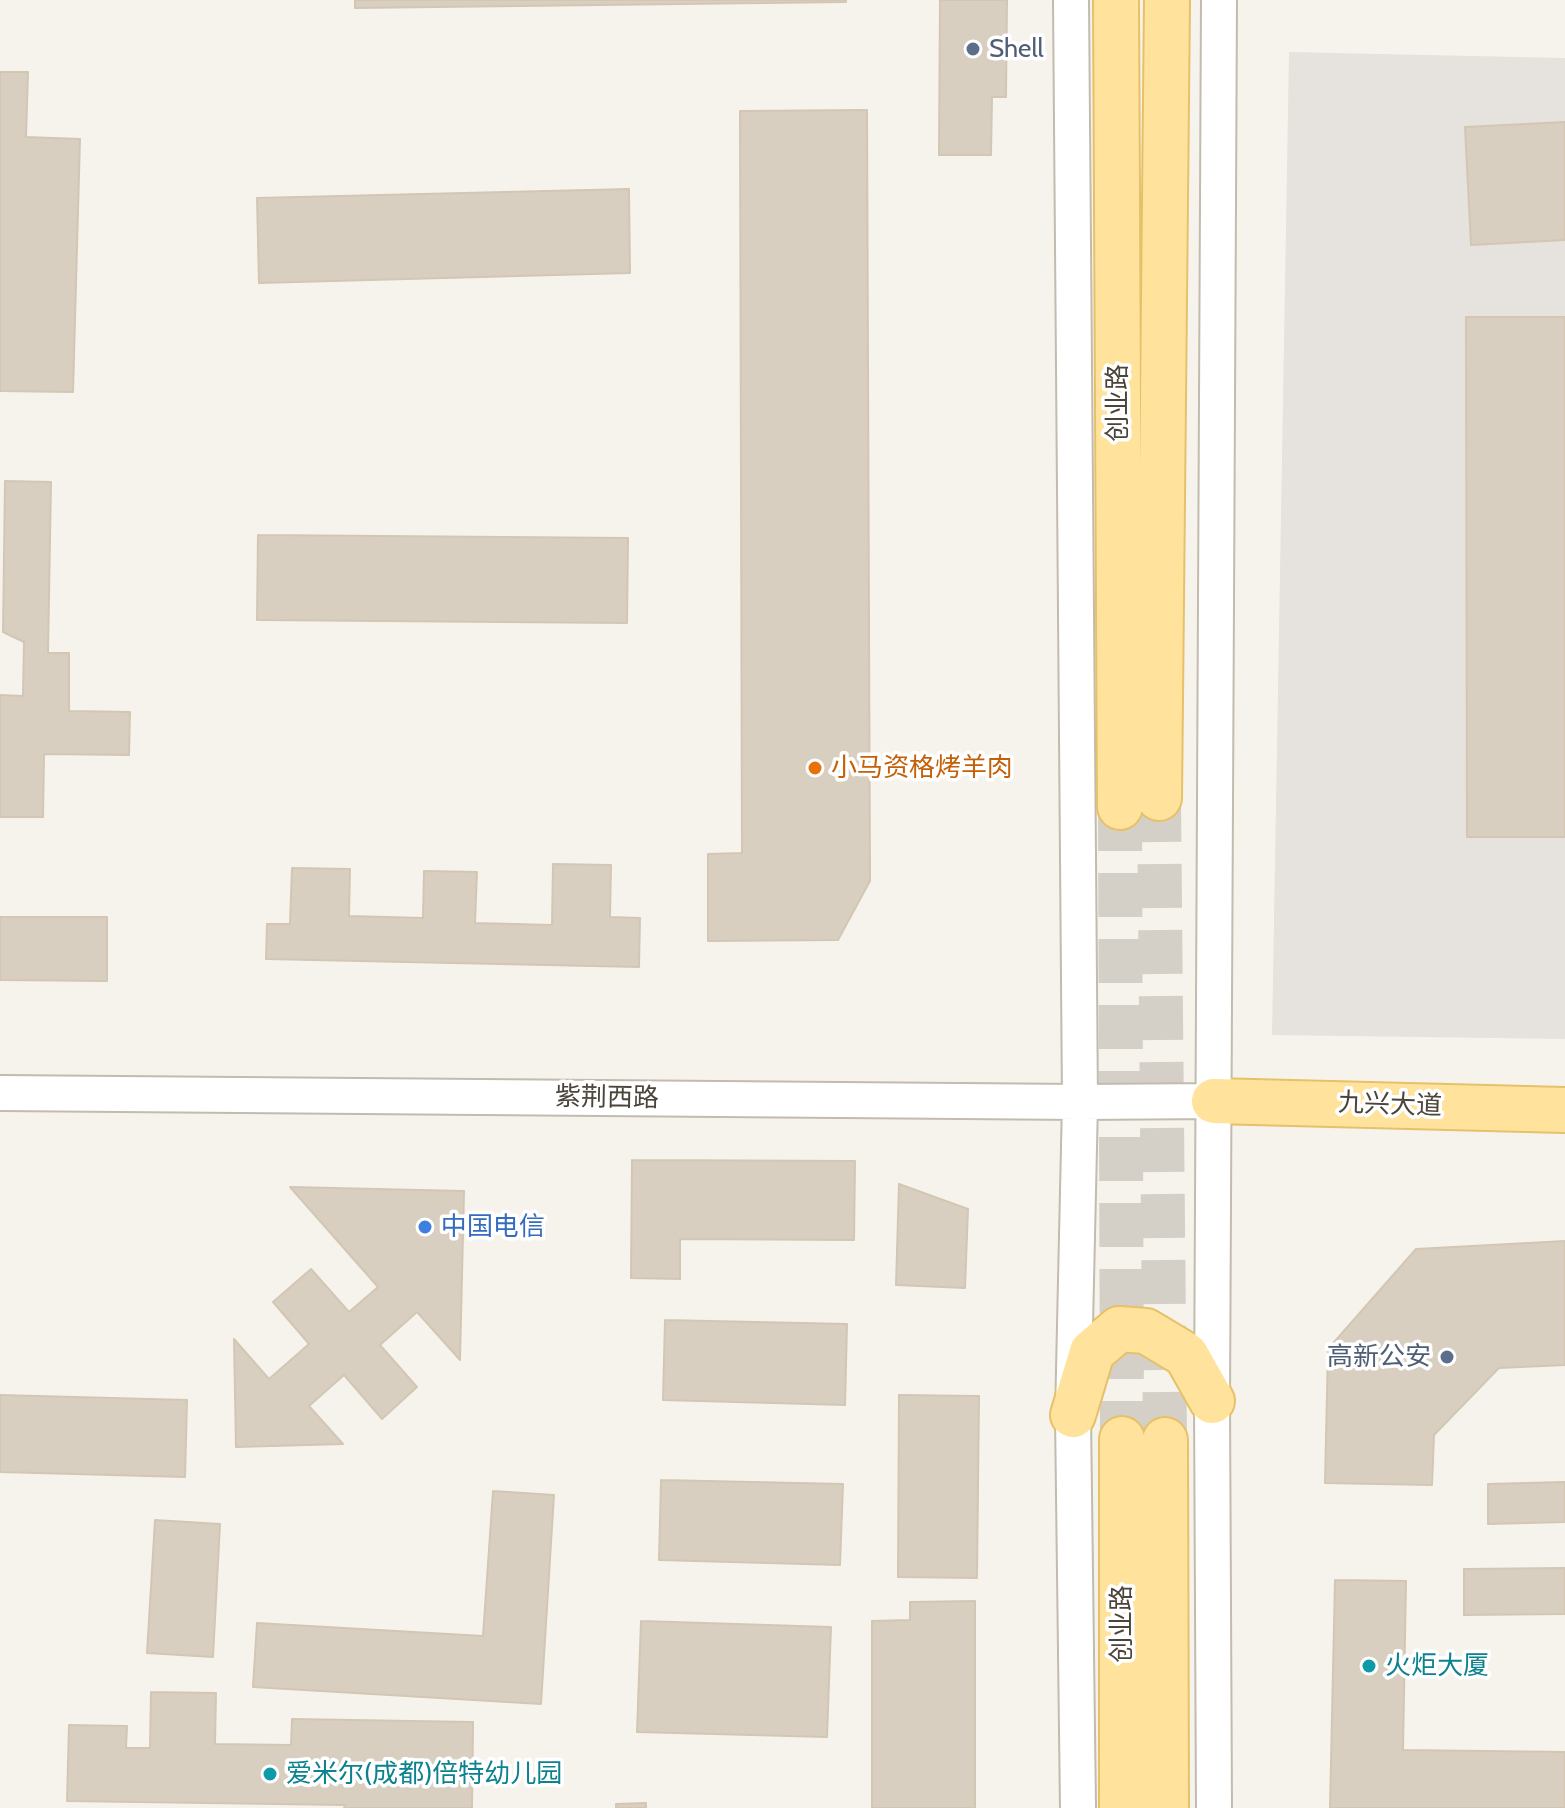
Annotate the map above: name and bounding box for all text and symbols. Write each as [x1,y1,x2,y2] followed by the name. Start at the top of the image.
[989,33,1044,65] place label: Shell
[964,40,982,58] marker: Shell
[1102,364,1134,442] street label: 创业路
[831,752,1013,784] place label: 小马资格烤羊肉
[806,759,824,777] marker: 小马资格烤羊肉
[555,1081,659,1115] street label: 紫荆西路
[1337,1088,1443,1122] street label: 九兴大道
[441,1211,545,1243] place label: 中国电信
[416,1218,434,1236] marker: 中国电信
[1327,1341,1431,1373] place label: 高新公安
[1438,1348,1456,1366] marker: 高新公安
[1106,1585,1138,1663] street label: 创业路
[1385,1650,1489,1682] place label: 火炬大厦
[1360,1657,1378,1675] marker: 火炬大厦
[286,1758,562,1790] place label: 爱米尔(成都)倍特幼儿园
[261,1765,279,1783] marker: 爱米尔(成都)倍特幼儿园

